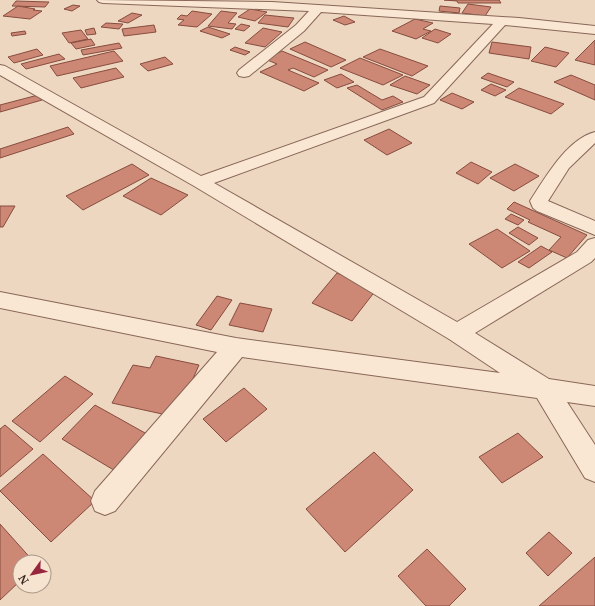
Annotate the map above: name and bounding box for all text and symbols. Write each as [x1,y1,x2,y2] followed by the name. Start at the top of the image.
[12,554,52,594] north arrow
[14,572,32,587] text: N

